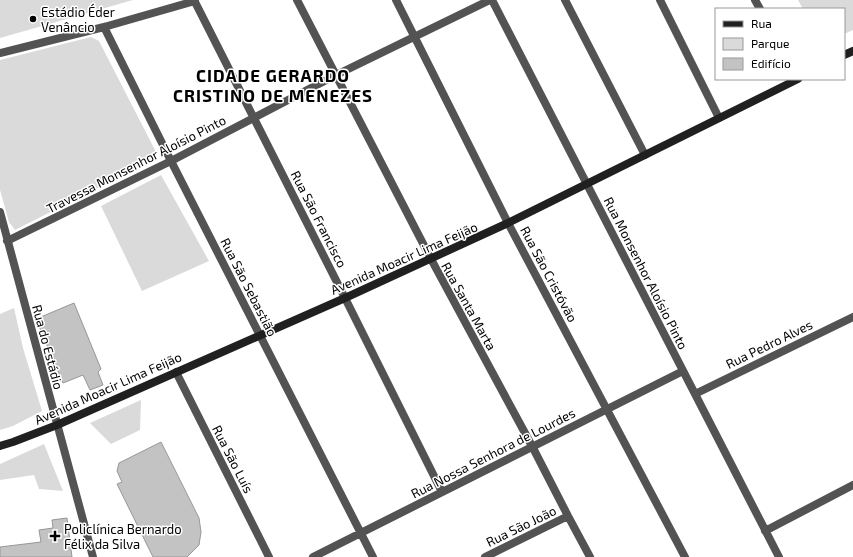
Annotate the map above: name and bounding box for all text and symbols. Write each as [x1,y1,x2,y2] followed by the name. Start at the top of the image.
[41,3,115,35] place label: Estádio Éder Venâncio
[715,8,845,80] legend
[28,14,38,24] marker: Estádio Éder Venâncio
[751,16,772,30] text: Rua
[751,36,789,50] text: Parque
[751,56,791,70] text: Edifício
[173,65,373,105] district label: CIDADE GERARDO CRISTINO DE MENEZES
[44,112,228,216] street label: Travessa Monsenhor Aloísio Pinto
[288,168,350,270] street label: Rua São Francisco
[601,194,691,352] street label: Rua Monsenhor Aloísio Pinto
[328,218,480,298] street label: Avenida Moacir Lima Feijão
[517,223,581,325] street label: Rua São Cristóvão
[217,235,281,339] street label: Rua São Sebastião
[438,259,500,353] street label: Rua Santa Marta
[29,303,67,391] street label: Rua do Estádio
[723,316,815,372] street label: Rua Pedro Alves
[32,348,184,428] street label: Avenida Moacir Lima Feijão
[408,405,578,501] street label: Rua Nossa Senhora de Lourdes
[209,422,257,496] street label: Rua São Luís
[483,502,559,550] street label: Rua São João
[64,521,182,552] place label: Policlínica Bernardo Félix da Silva
[49,530,61,542] marker: Policlínica Bernardo Félix da Silva

